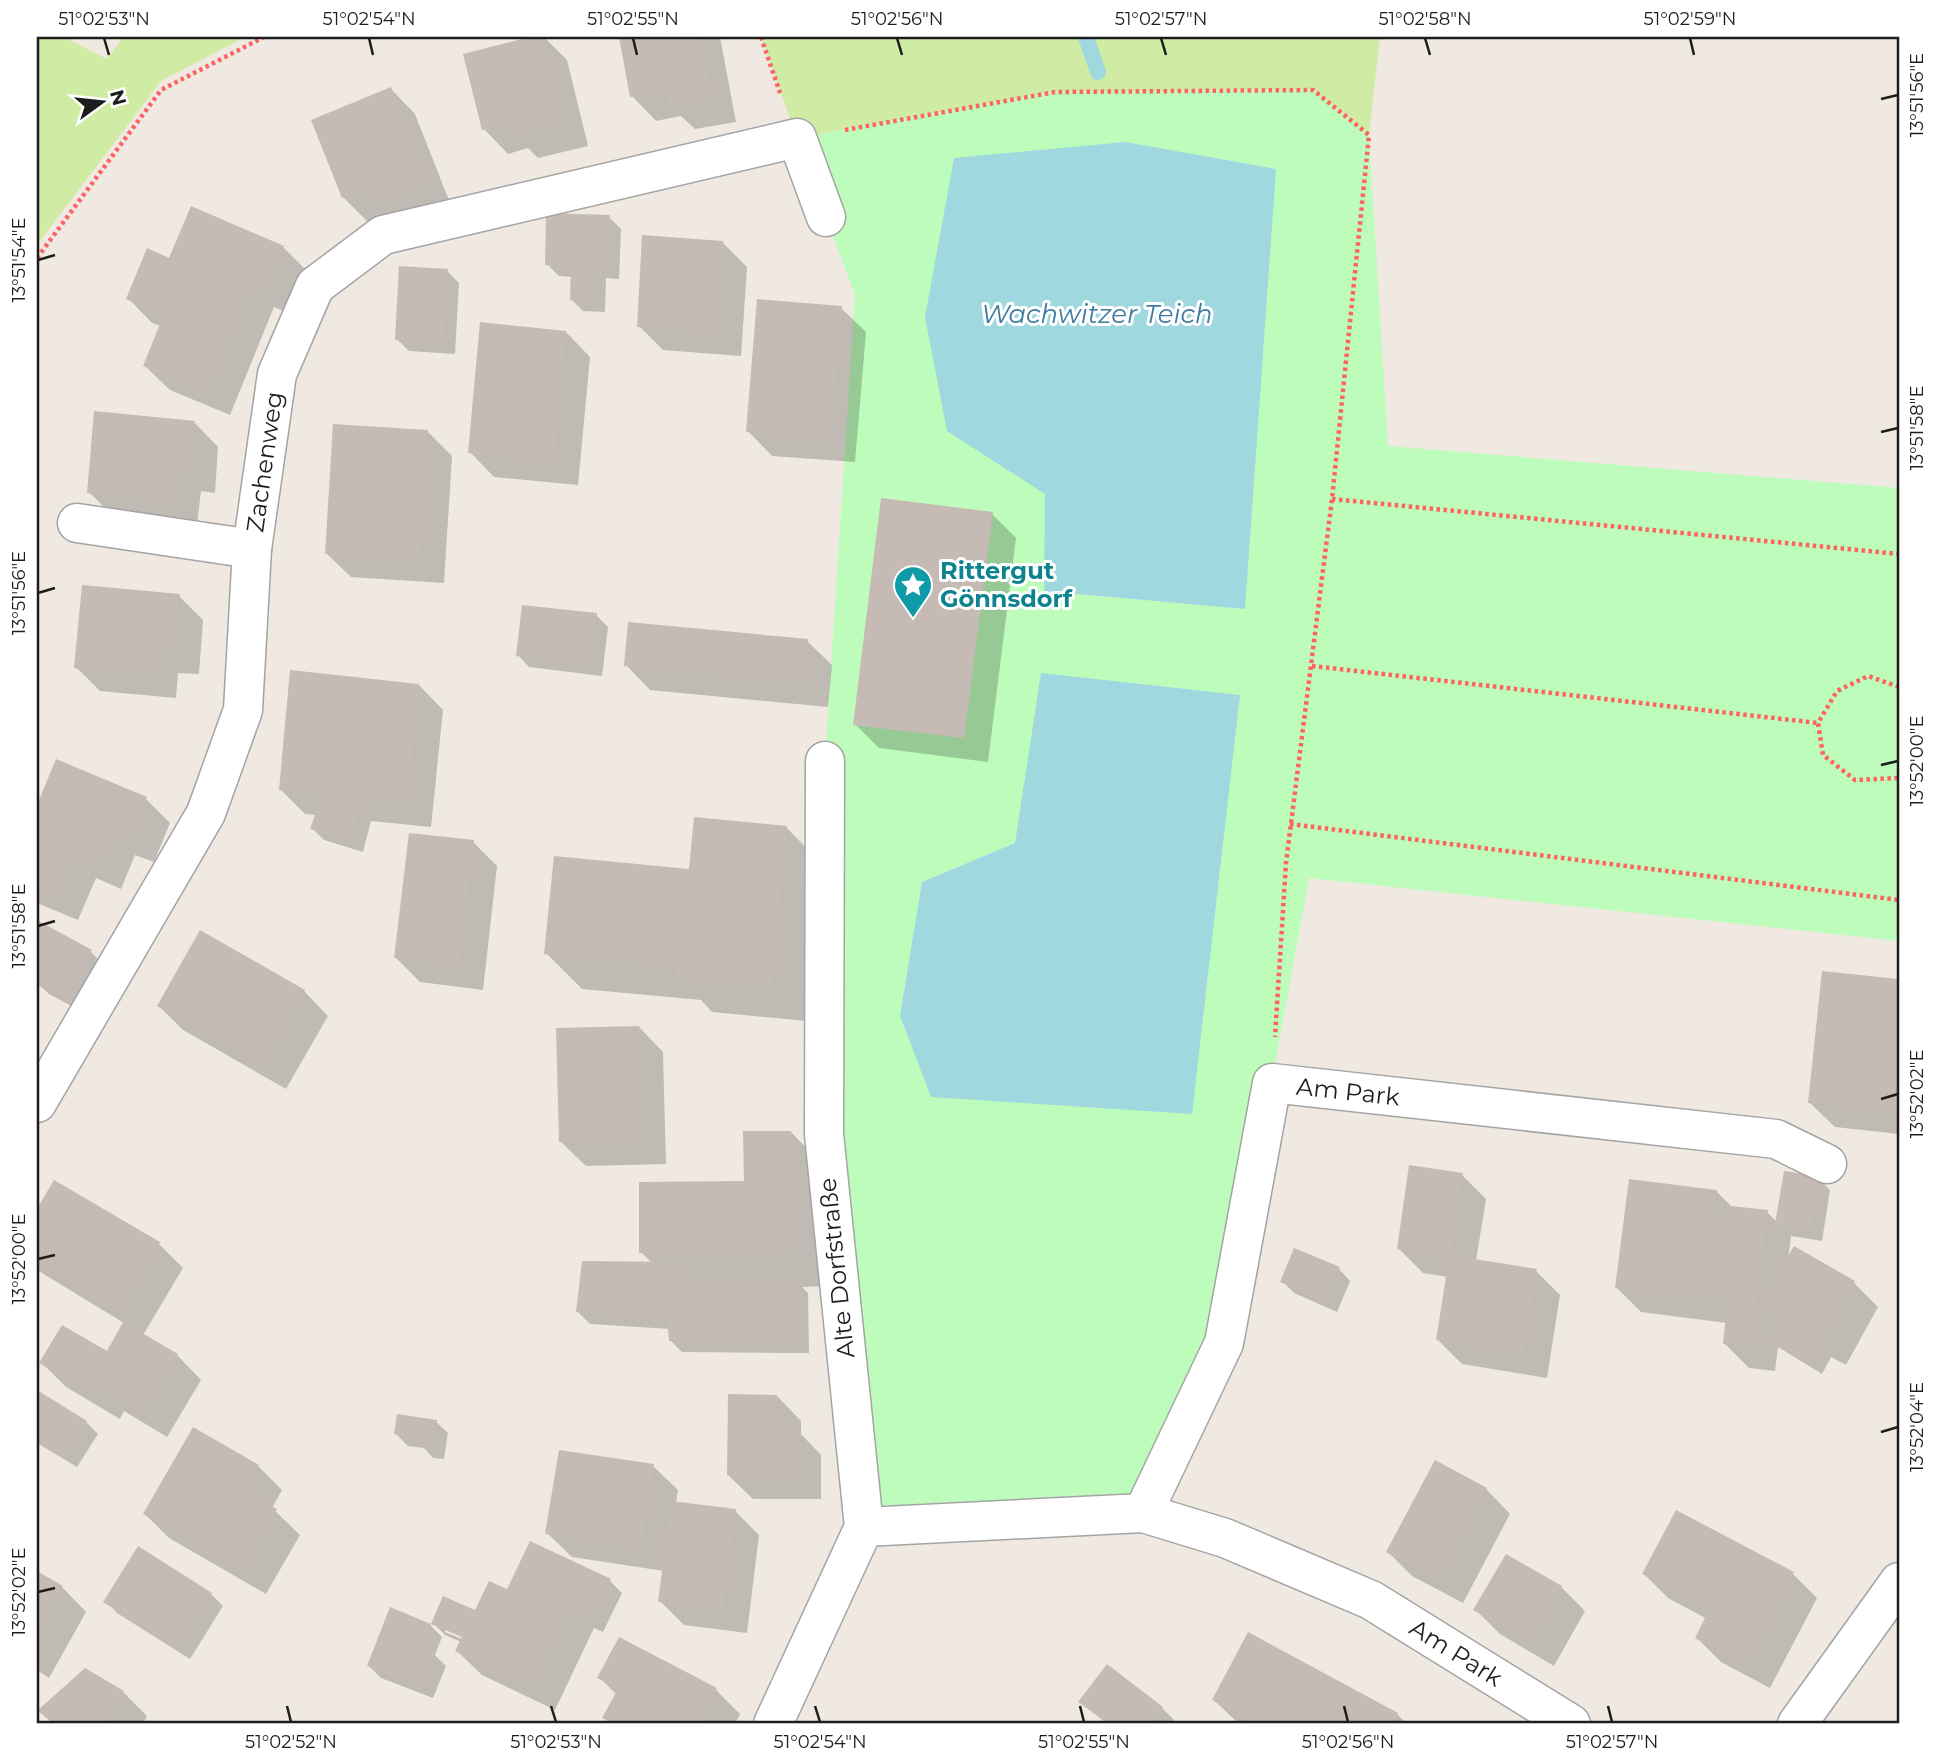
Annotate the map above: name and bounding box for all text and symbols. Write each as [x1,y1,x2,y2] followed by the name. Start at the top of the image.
[58,8,150,30] text: 51°02'53"N
[322,8,416,30] text: 51°02'54"N
[587,8,679,30] text: 51°02'55"N
[851,8,943,30] text: 51°02'56"N
[1115,8,1207,30] text: 51°02'57"N
[1378,8,1472,30] text: 51°02'58"N
[1644,8,1736,30] text: 51°02'59"N
[1906,53,1928,137] text: 13°51'56"E
[66,66,136,136] north arrow
[105,87,131,108] text: N
[8,218,30,302] text: 13°51'54"E
[982,298,1212,330] water label: Wachwitzer Teich
[1906,386,1928,471] text: 13°51'58"E
[240,390,289,534] street label: Zachenweg
[8,551,30,635] text: 13°51'56"E
[940,556,1074,613] place label: Rittergut Gönnsdorf
[892,564,934,619] place icon: Rittergut Gönnsdorf
[1906,716,1928,806] text: 13°52'00"E
[8,884,30,969] text: 13°51'58"E
[1906,1049,1928,1139] text: 13°52'02"E
[1295,1072,1402,1111] street label: Am Park
[813,1177,860,1360] street label: Alte Dorfstraße
[8,1214,30,1304] text: 13°52'00"E
[1906,1382,1928,1472] text: 13°52'04"E
[8,1547,30,1637] text: 13°52'02"E
[1405,1613,1508,1693] street label: Am Park
[245,1731,337,1753] text: 51°02'52"N
[510,1731,602,1753] text: 51°02'53"N
[773,1731,867,1753] text: 51°02'54"N
[1038,1731,1130,1753] text: 51°02'55"N
[1302,1731,1394,1753] text: 51°02'56"N
[1566,1731,1658,1753] text: 51°02'57"N

